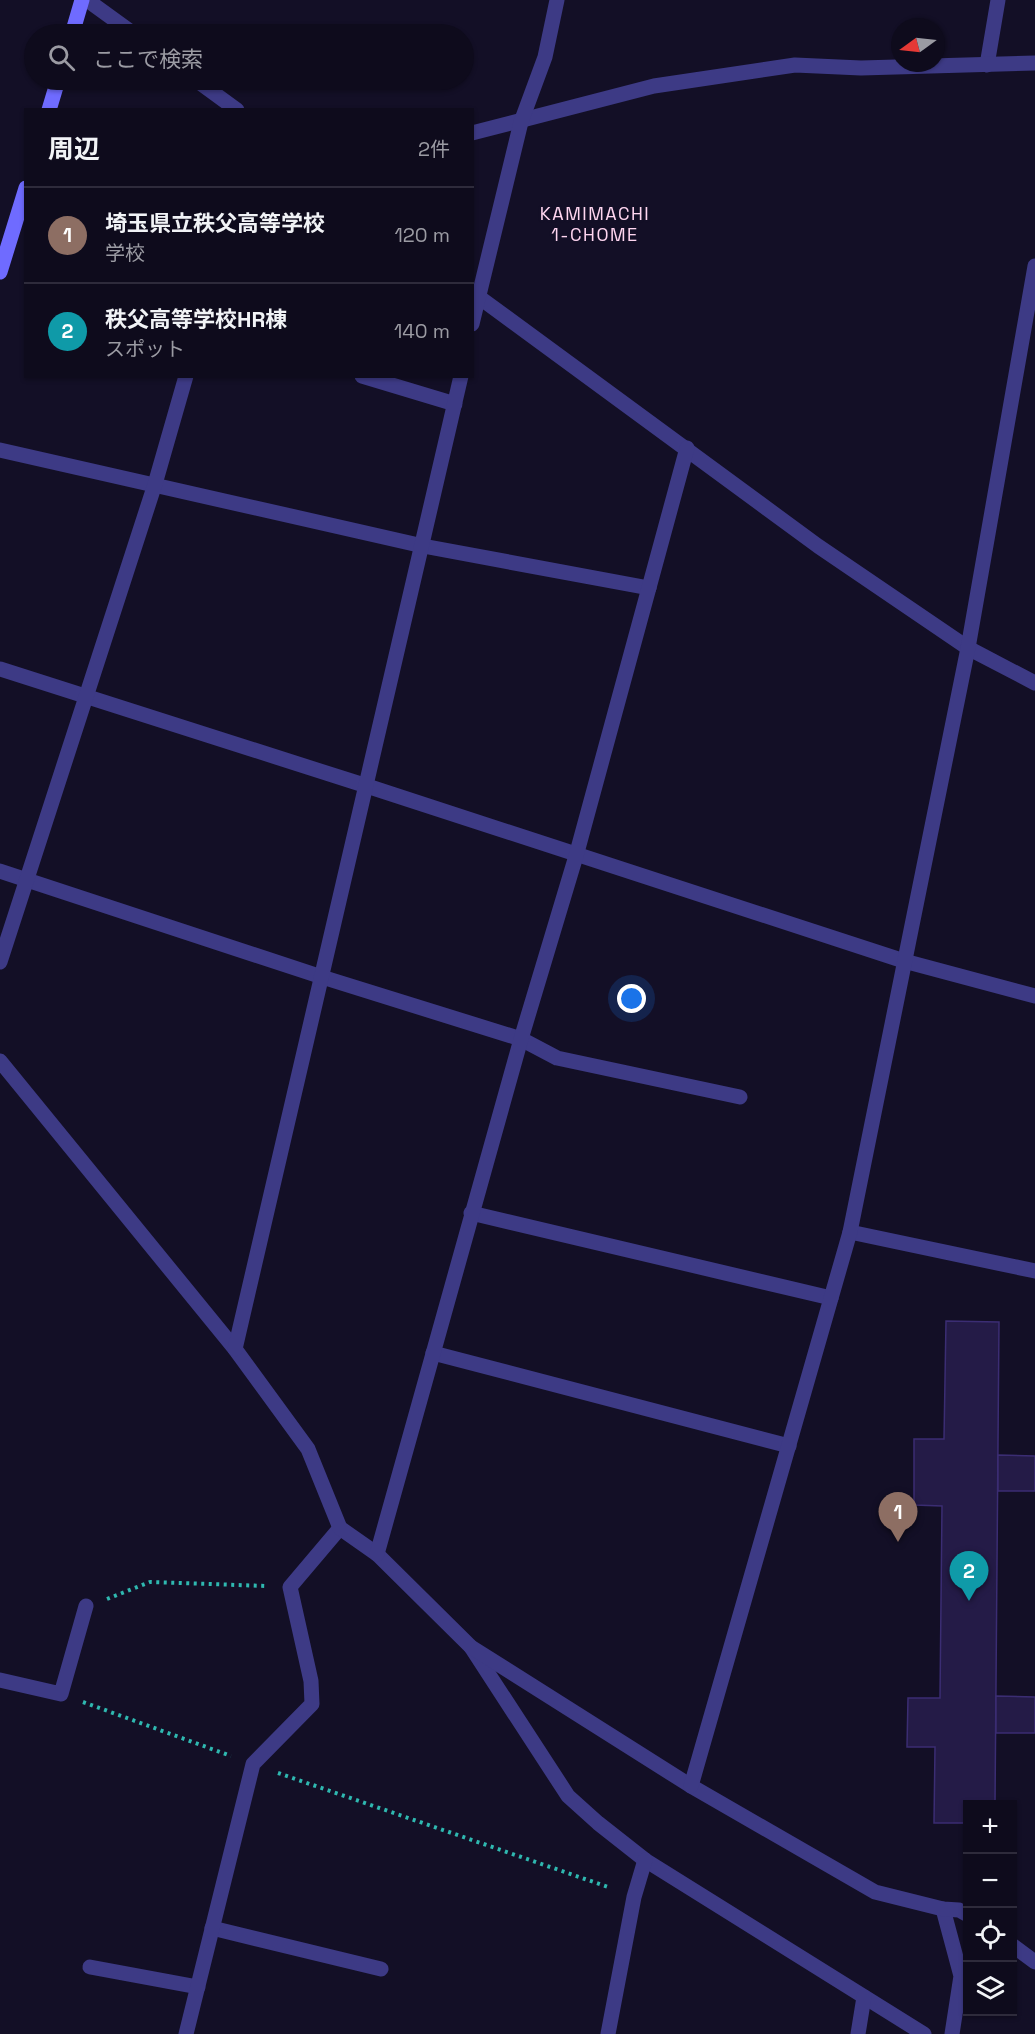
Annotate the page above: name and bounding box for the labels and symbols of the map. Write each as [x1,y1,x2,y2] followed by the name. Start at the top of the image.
[891,18,945,72] north arrow
[540,202,650,246] district label: KAMIMACHI 1-CHOME
[617,984,646,1013] your location
[878,1492,918,1542] pin: 1
[950,1552,988,1601] pin: 2

